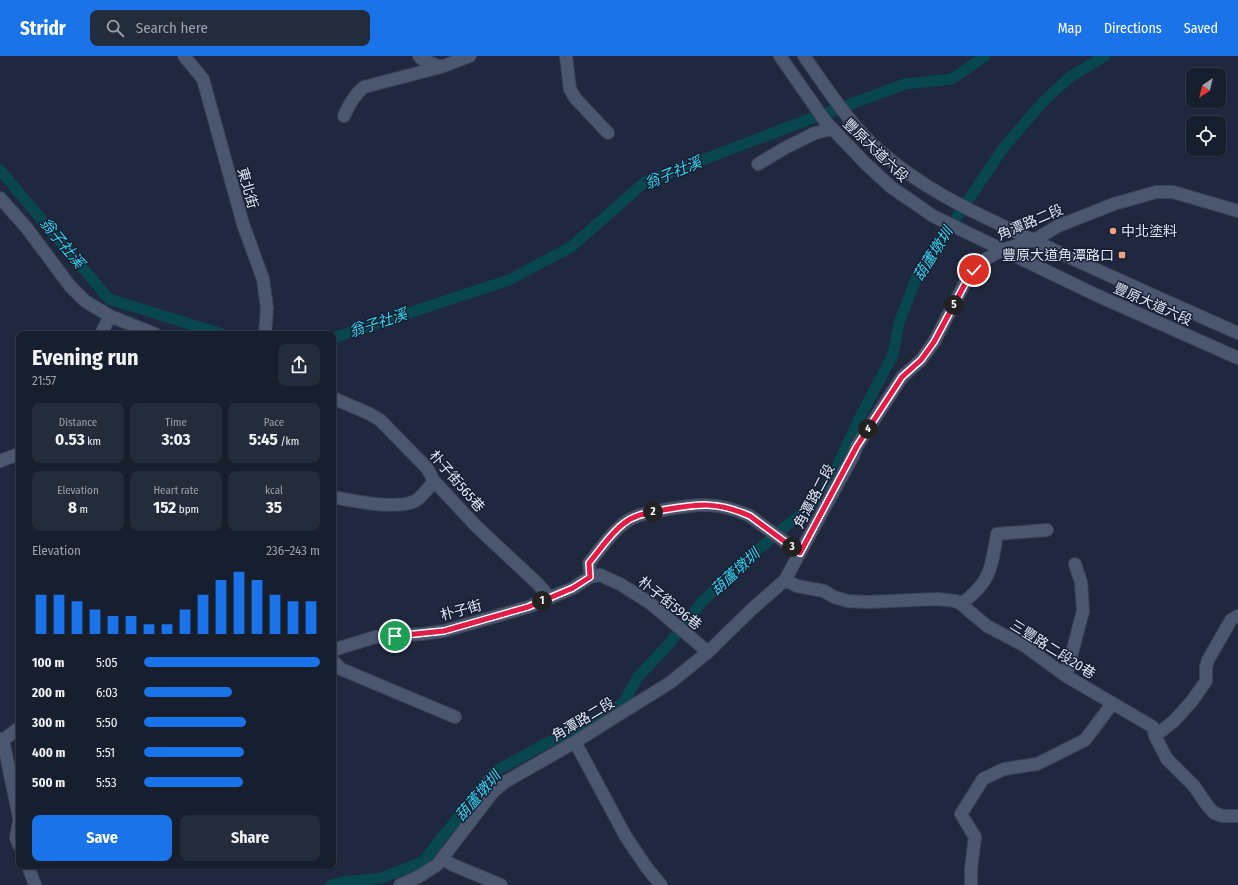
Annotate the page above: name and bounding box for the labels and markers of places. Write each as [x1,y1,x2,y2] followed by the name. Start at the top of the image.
[1121,223,1177,240] place label: 中北塗料
[1108,226,1118,236] marker: 中北塗料
[1002,247,1114,264] place label: 豐原大道角潭路口
[1117,250,1127,260] marker: 豐原大道角潭路口
[957,253,991,287] pin
[944,295,964,315] pin: 5
[858,419,878,439] pin: 4
[643,502,663,522] pin: 2
[782,537,802,557] pin: 3
[532,591,552,611] pin: 1
[378,619,412,653] pin

